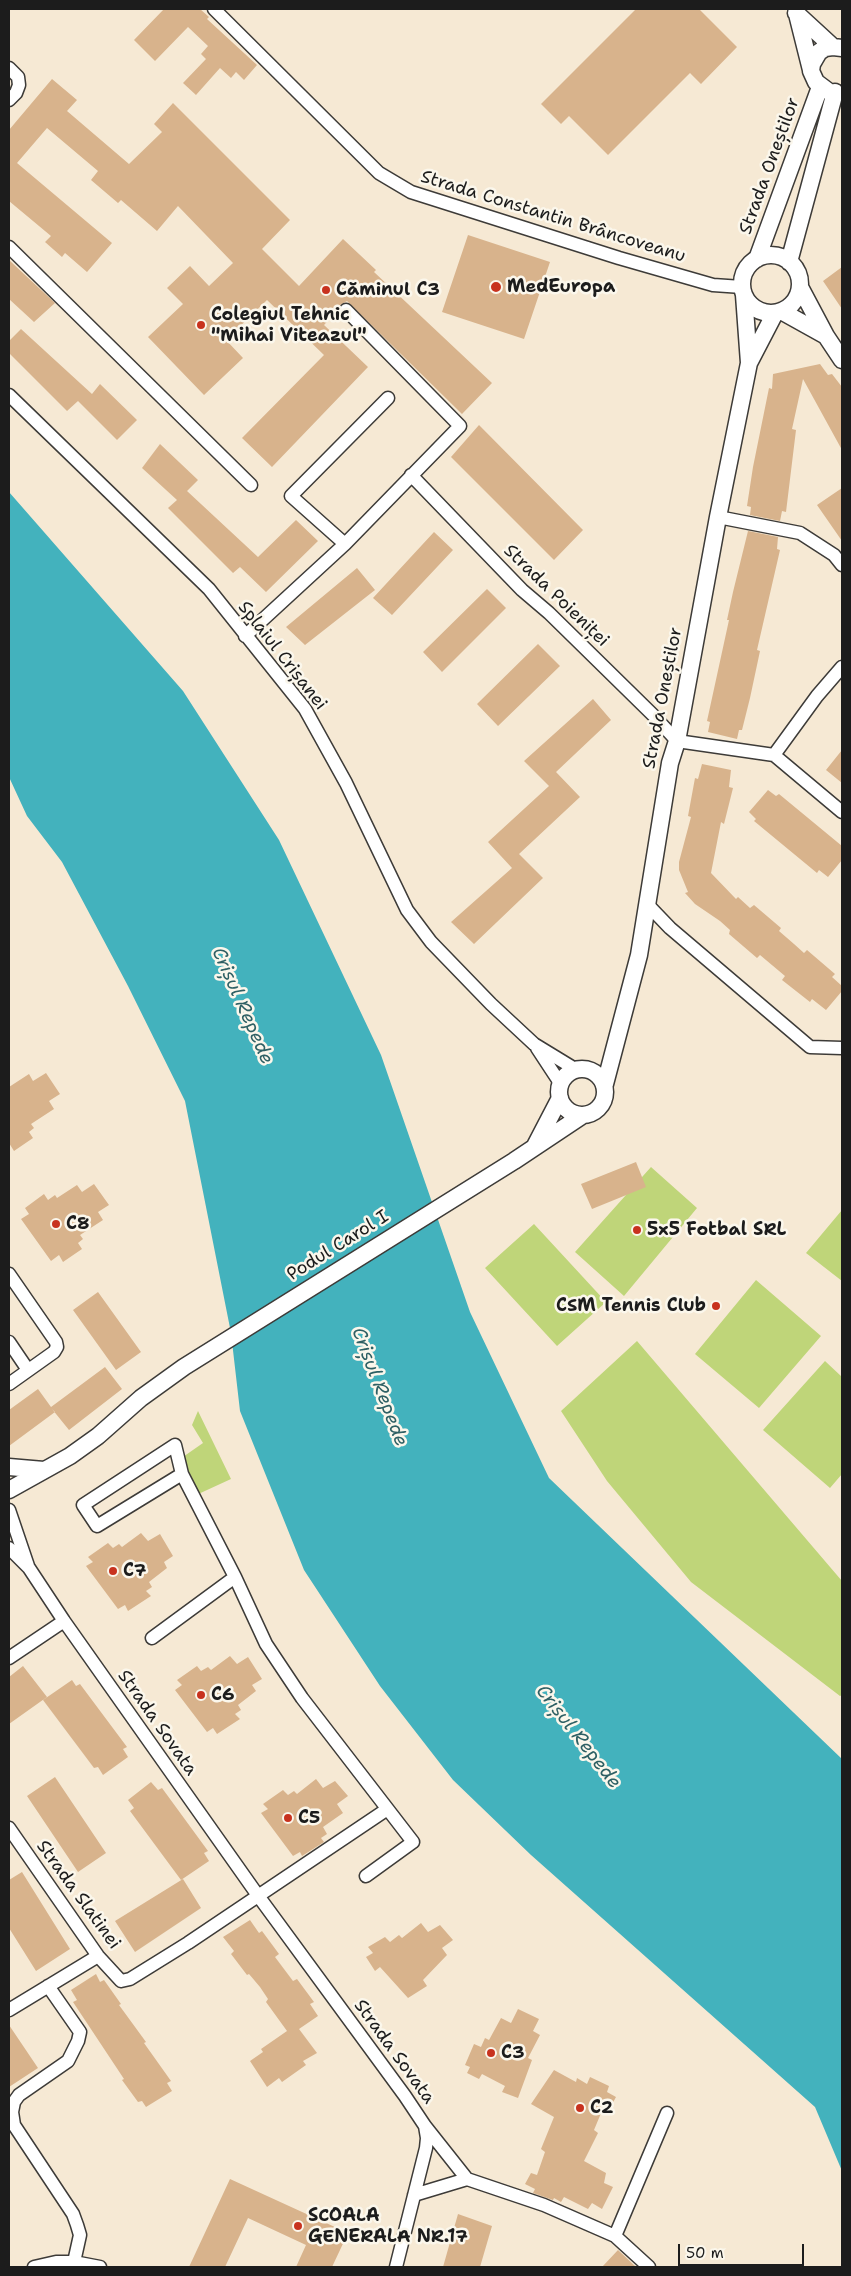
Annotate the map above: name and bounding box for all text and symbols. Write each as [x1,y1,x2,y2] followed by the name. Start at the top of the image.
[735,95,805,237] street label: Strada Oneștilor
[418,166,688,268] street label: Strada Constantin Brâncoveanu
[507,276,615,298] place label: MedEuropa
[336,279,440,301] place label: Căminul C3
[489,280,503,294] marker: MedEuropa
[320,284,332,296] marker: Căminul C3
[211,304,367,346] place label: Colegiul Tehnic "Mihai Viteazul"
[195,319,207,331] marker: Colegiul Tehnic "Mihai Viteazul"
[499,540,613,652] street label: Strada Poieniței
[233,597,331,715] street label: Splaiul Crișanei
[639,625,687,771] street label: Strada Oneștilor
[206,944,278,1068] water label: Crișul Repede
[283,1206,393,1286] street label: Podul Carol I
[66,1213,90,1235] place label: C8
[50,1218,62,1230] marker: C8
[647,1219,786,1241] place label: 5x5 Fotbal SRL
[631,1224,643,1236] marker: 5x5 Fotbal SRL
[556,1295,706,1317] place label: CSM Tennis Club
[710,1300,722,1312] marker: CSM Tennis Club
[346,1324,412,1450] water label: Crișul Repede
[123,1560,146,1582] place label: C7
[107,1565,119,1577] marker: C7
[113,1666,201,1780] street label: Strada Sovata
[530,1681,626,1793] water label: Crișul Repede
[211,1684,235,1706] place label: C6
[195,1689,207,1701] marker: C6
[298,1807,320,1829] place label: C5
[282,1812,294,1824] marker: C5
[31,1836,125,1954] street label: Strada Slatinei
[349,1996,439,2108] street label: Strada Sovata
[501,2042,524,2064] place label: C3
[485,2047,497,2059] marker: C3
[590,2097,613,2119] place label: C2
[574,2102,586,2114] marker: C2
[308,2205,468,2248] place label: SCOALA GENERALA NR.17
[292,2220,304,2232] marker: SCOALA GENERALA NR.17
[681,2234,807,2266] scale bar
[686,2243,724,2263] text: 50 m

